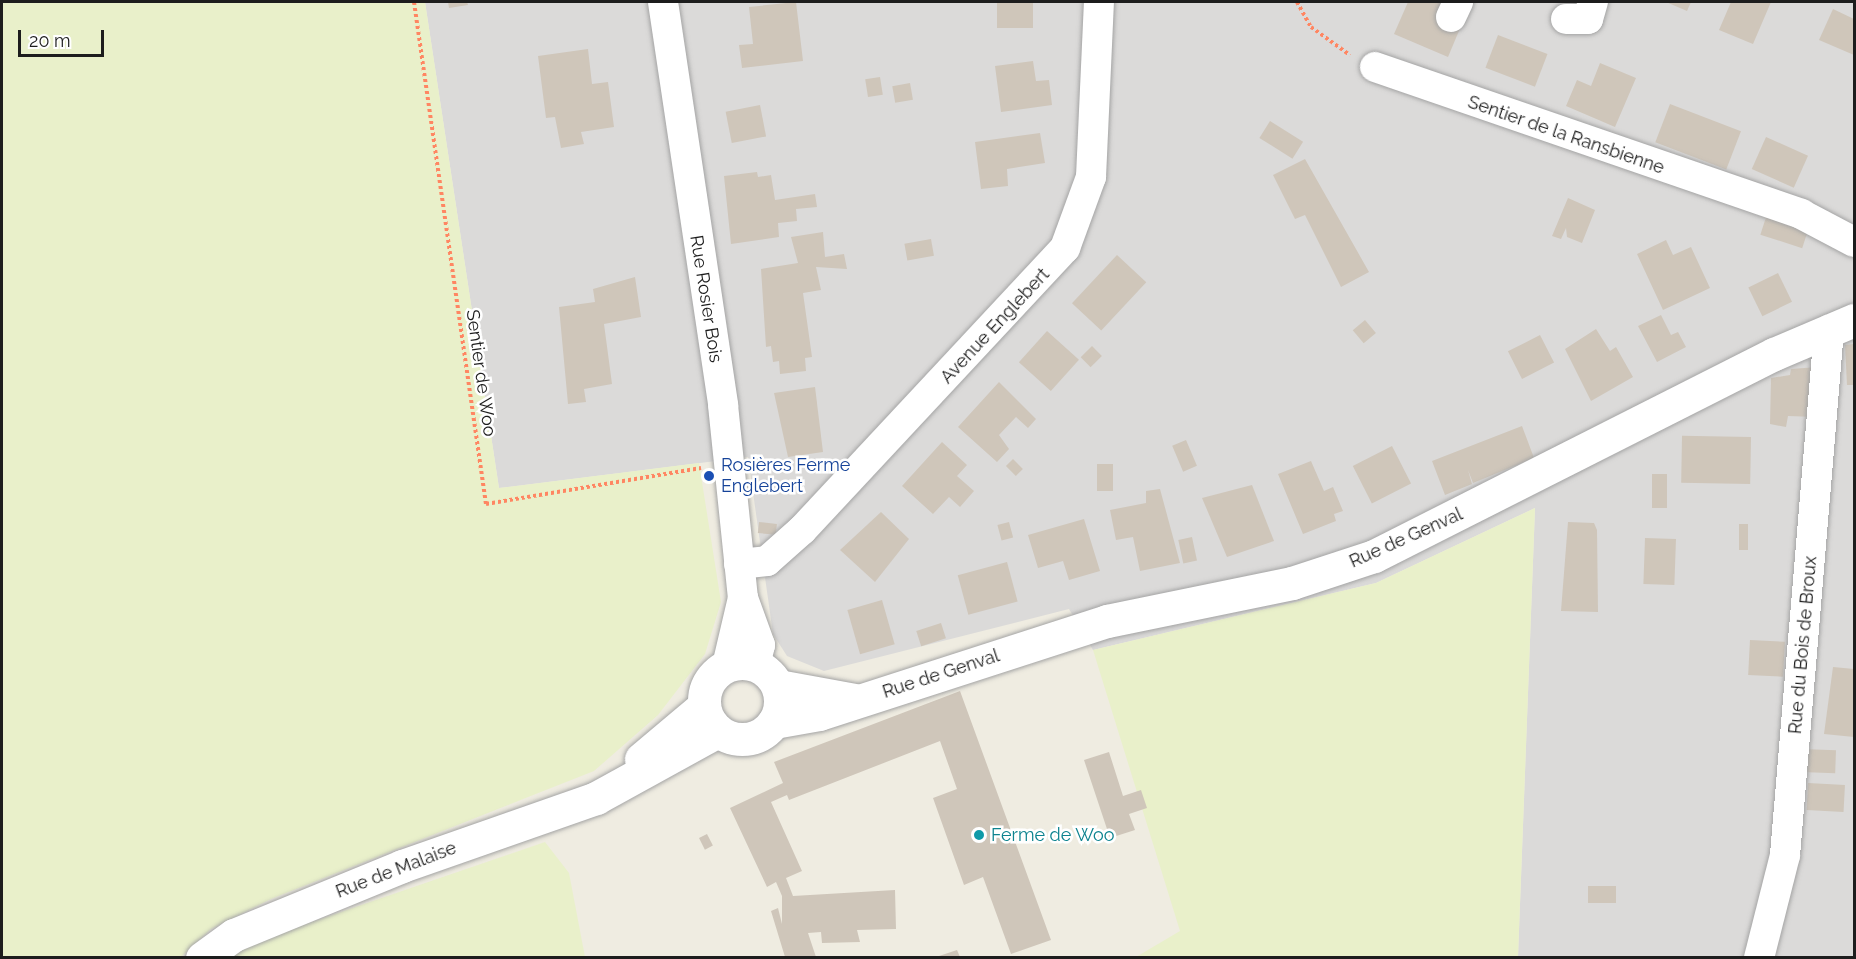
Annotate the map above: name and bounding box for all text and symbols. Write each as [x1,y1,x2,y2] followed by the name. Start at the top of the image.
[21,18,106,56] scale bar
[29,30,71,51] text: 20 m
[1465,91,1667,179] street label: Sentier de la Ransbienne
[685,234,727,364] street label: Rue Rosier Bois
[936,264,1054,388] street label: Avenue Englebert
[461,308,501,438] street label: Sentier de Woo
[721,455,850,498] place label: Rosières Ferme Englebert
[702,469,716,483] marker: Rosières Ferme Englebert
[1346,503,1466,573] street label: Rue de Genval
[1784,555,1822,735] street label: Rue du Bois de Broux
[880,645,1002,703] street label: Rue de Genval
[991,824,1115,846] place label: Ferme de Woo
[972,828,986,842] marker: Ferme de Woo
[333,837,459,903] street label: Rue de Malaise

